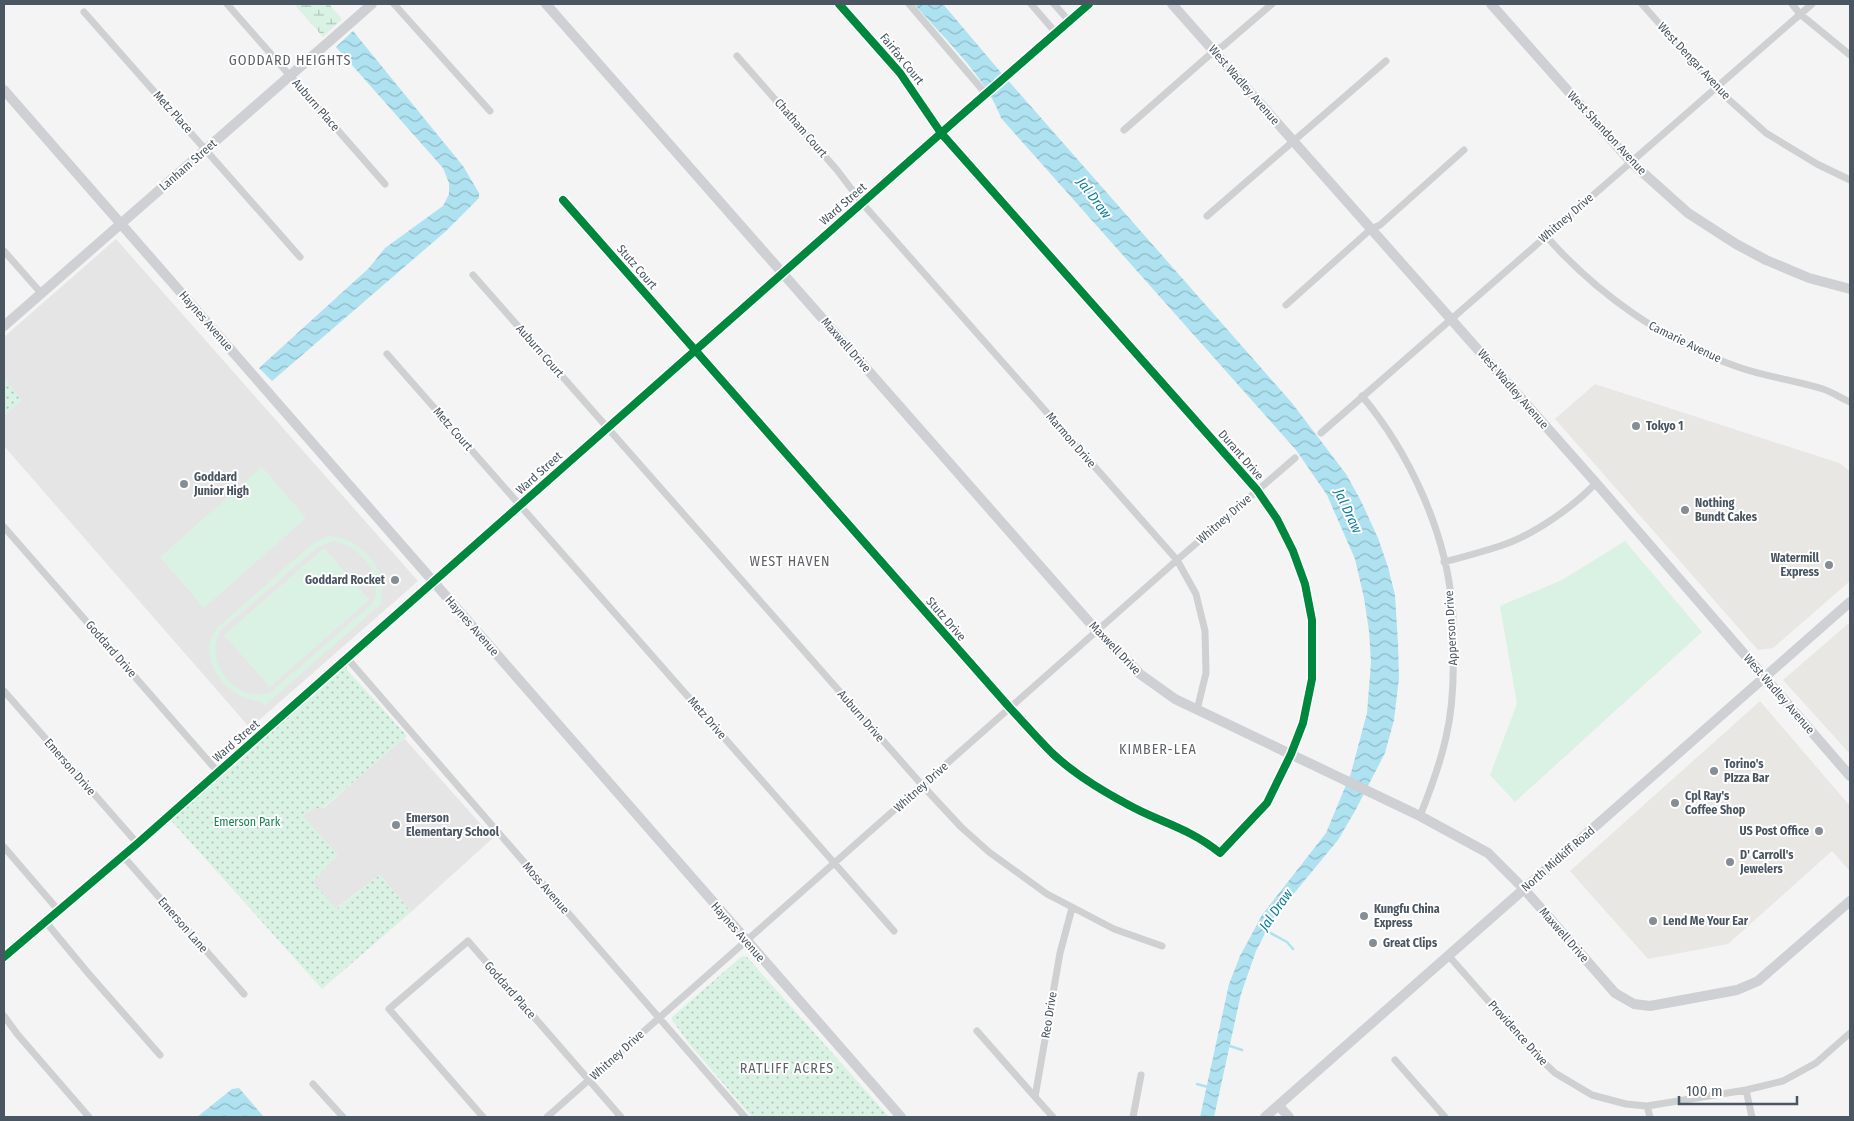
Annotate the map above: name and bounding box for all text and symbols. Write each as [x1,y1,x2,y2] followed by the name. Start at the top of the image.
[1655,20,1733,102] street label: West Dengar Avenue
[877,31,927,87] street label: Fairfax Court
[1206,42,1282,128] street label: West Wadley Avenue
[229,52,351,69] district label: GODDARD HEIGHTS
[290,76,343,134] street label: Auburn Place
[150,88,196,136] street label: Metz Place
[1565,88,1649,178] street label: West Shandon Avenue
[772,96,830,160] street label: Chatham Court
[157,136,220,194] street label: Lanham Street
[1072,173,1115,223] water label: Jal Draw
[817,180,869,228] street label: Ward Street
[1536,190,1596,246] street label: Whitney Drive
[614,242,660,292] street label: Stutz Court
[176,288,236,354] street label: Haynes Avenue
[818,315,874,375] street label: Maxwell Drive
[1646,318,1724,366] street label: Camarie Avenue
[513,322,567,380] street label: Auburn Court
[1475,346,1551,432] street label: West Wadley Avenue
[430,405,476,453] street label: Metz Court
[1043,409,1099,471] street label: Marmon Drive
[1646,419,1683,433] place label: Tokyo 1
[1630,420,1642,432] marker: Tokyo 1
[1216,427,1266,483] street label: Durant Drive
[513,449,565,497] street label: Ward Street
[193,470,249,498] place label: Goddard Junior High
[178,478,190,490] marker: Goddard Junior High
[1330,485,1366,537] water label: Jal Draw
[1194,491,1254,547] street label: Whitney Drive
[1695,496,1758,524] place label: Nothing Bundt Cakes
[1679,504,1691,516] marker: Nothing Bundt Cakes
[1771,551,1820,579] place label: Watermill Express
[749,553,831,570] district label: WEST HAVEN
[1823,559,1835,571] marker: Watermill Express
[305,573,386,587] place label: Goddard Rocket
[389,574,401,586] marker: Goddard Rocket
[1442,590,1460,666] street label: Apperson Drive
[442,593,502,659] street label: Haynes Avenue
[923,594,969,644] street label: Stutz Drive
[83,618,139,680] street label: Goddard Drive
[1086,619,1144,677] street label: Maxwell Drive
[1741,651,1817,737] street label: West Wadley Avenue
[835,687,887,745] street label: Auburn Drive
[685,694,729,742] street label: Metz Drive
[210,717,262,765] street label: Ward Street
[42,736,99,798] street label: Emerson Drive
[1119,741,1197,758] district label: KIMBER-LEA
[1724,757,1770,785] place label: Torino's PIzza Bar
[891,759,951,815] street label: Whitney Drive
[1708,765,1720,777] marker: Torino's PIzza Bar
[1685,789,1746,817] place label: Cpl Ray's Coffee Shop
[1669,797,1681,809] marker: Cpl Ray's Coffee Shop
[406,811,500,839] place label: Emerson Elementary School
[214,815,281,829] park label: Emerson Park
[390,819,402,831] marker: Emerson Elementary School
[1519,823,1597,895] street label: North Midkiff Road
[1740,824,1809,838] place label: US Post Office
[1813,825,1825,837] marker: US Post Office
[1739,848,1794,876] place label: D' Carroll's Jewelers
[1724,856,1736,868] marker: D' Carroll's Jewelers
[520,859,572,917] street label: Moss Avenue
[1255,885,1297,935] water label: Jal Draw
[155,895,211,956] street label: Emerson Lane
[708,899,768,965] street label: Haynes Avenue
[1374,902,1440,930] place label: Kungfu China Express
[1536,905,1592,965] street label: Maxwell Drive
[1358,910,1370,922] marker: Kungfu China Express
[1663,914,1749,928] place label: Lend Me Your Ear
[1647,915,1659,927] marker: Lend Me Your Ear
[1383,936,1438,950] place label: Great Clips
[1367,937,1379,949] marker: Great Clips
[481,959,539,1021] street label: Goddard Place
[1038,991,1060,1039] street label: Reo Drive
[1485,998,1551,1068] street label: Providence Drive
[587,1027,647,1083] street label: Whitney Drive
[740,1060,834,1077] district label: RATLIFF ACRES
[1679,1074,1796,1106] scale bar
[1686,1082,1723,1100] text: 100 m

